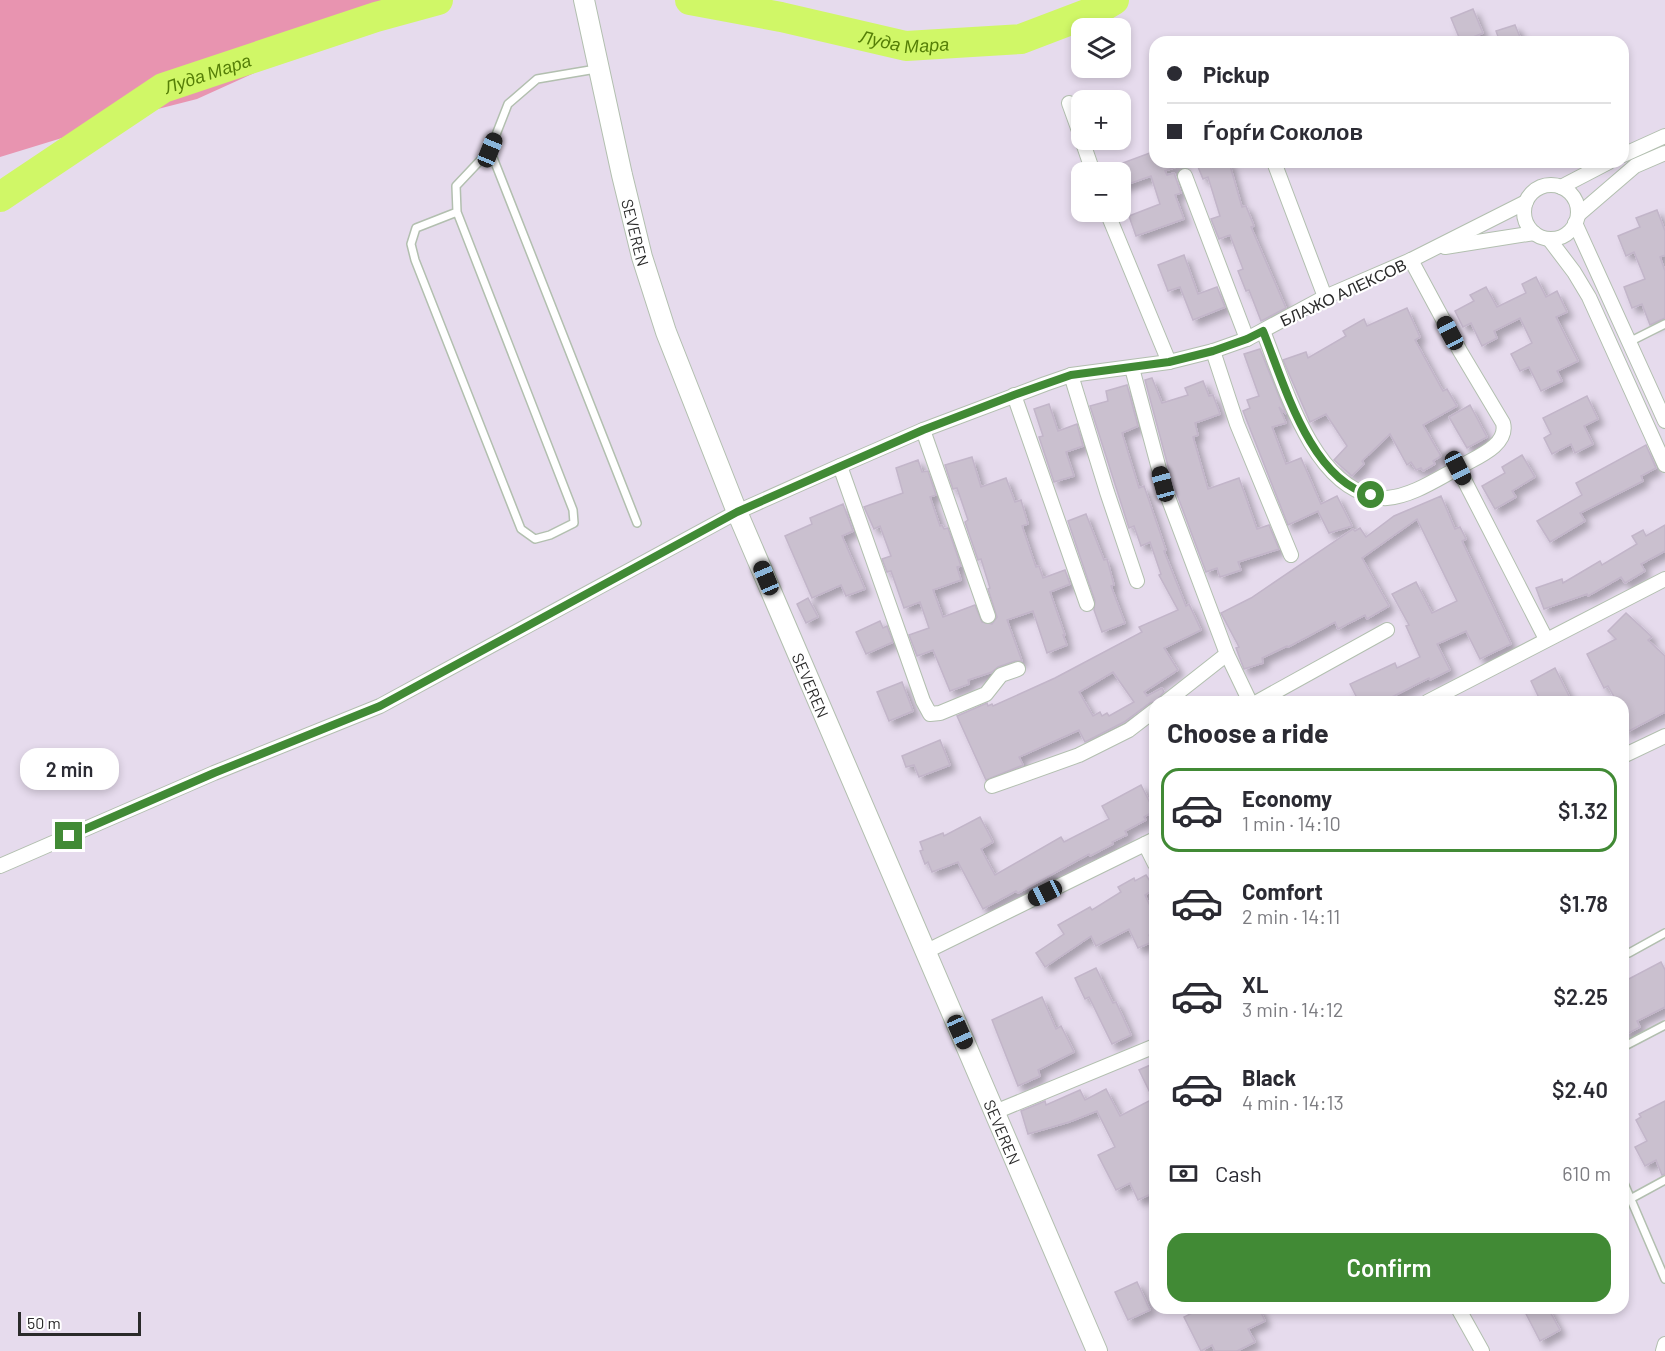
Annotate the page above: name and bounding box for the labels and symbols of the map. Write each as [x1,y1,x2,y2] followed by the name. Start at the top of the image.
[857,24,950,57] water label: Луда Мара
[160,48,254,98] water label: Луда Мара
[475,130,505,170] car
[619,197,654,268] street label: SEVEREN
[1277,254,1409,330] street label: БЛАЖО АЛЕКСОВ
[1434,313,1466,353] car
[1442,448,1474,488] car
[1150,464,1176,504] car
[1357,481,1384,508] route start
[751,558,781,598] car
[789,650,833,720] street label: SEVEREN
[20,749,118,791] callout: 2 min
[55,822,82,849] route end
[1025,877,1065,909] car
[944,1012,976,1052] car
[981,1096,1025,1167] street label: SEVEREN
[18,1309,141,1336] scale bar

